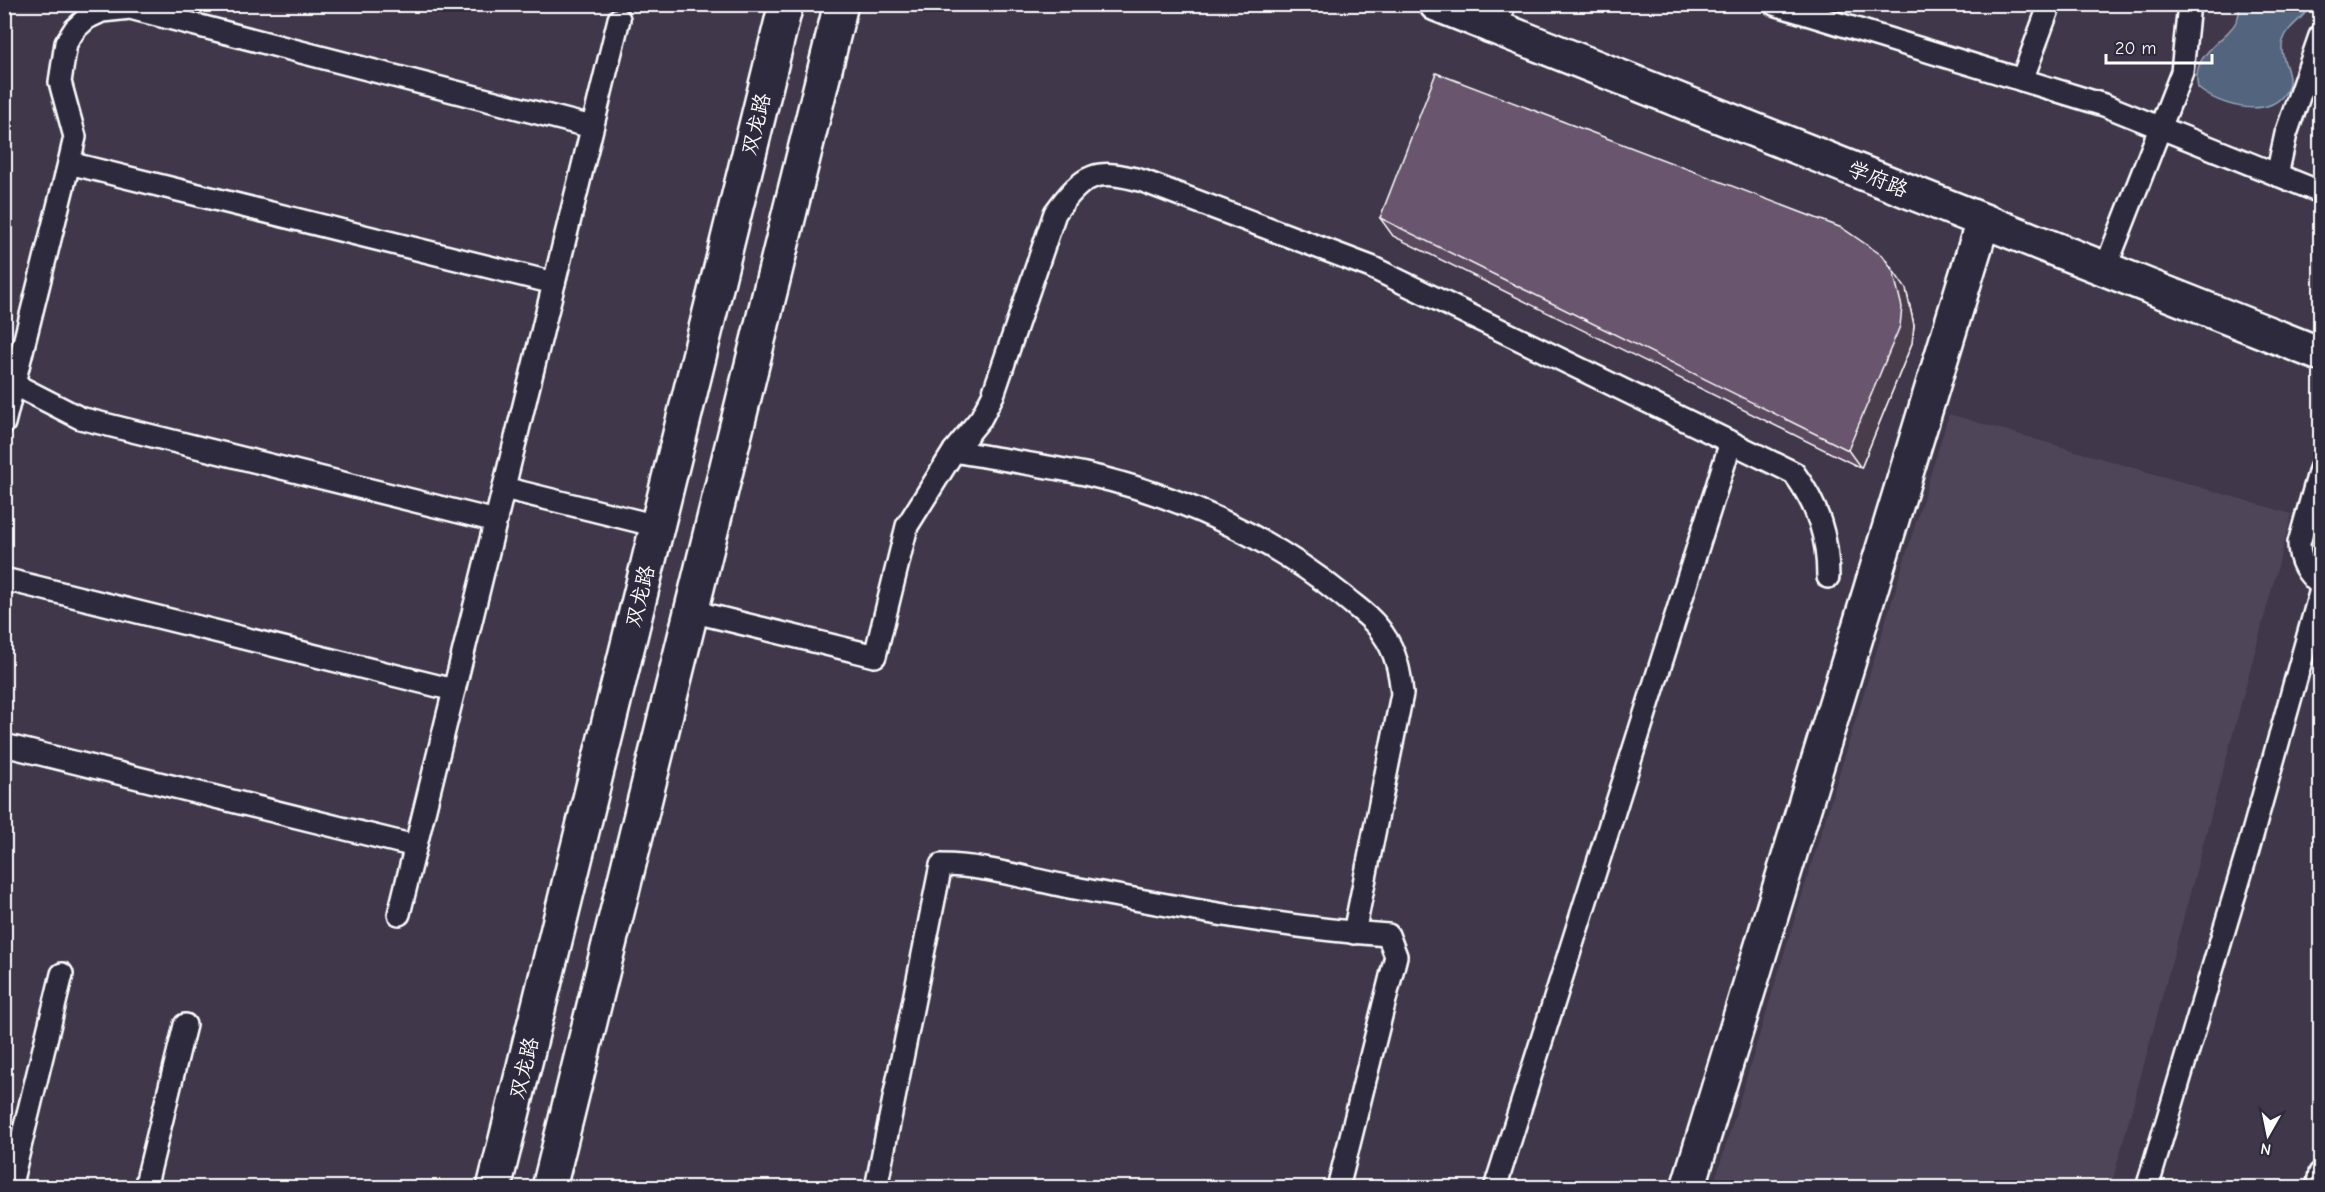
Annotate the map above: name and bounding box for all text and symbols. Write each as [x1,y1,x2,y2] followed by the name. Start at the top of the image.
[2106,27,2212,65] scale bar
[2115,38,2156,59] text: 20 m
[737,91,775,157] street label: 双龙路
[1844,156,1912,202] street label: 学府路
[621,563,659,629] street label: 双龙路
[505,1035,543,1101] street label: 双龙路
[2238,1105,2298,1165] north arrow
[2259,1139,2272,1159] text: N

